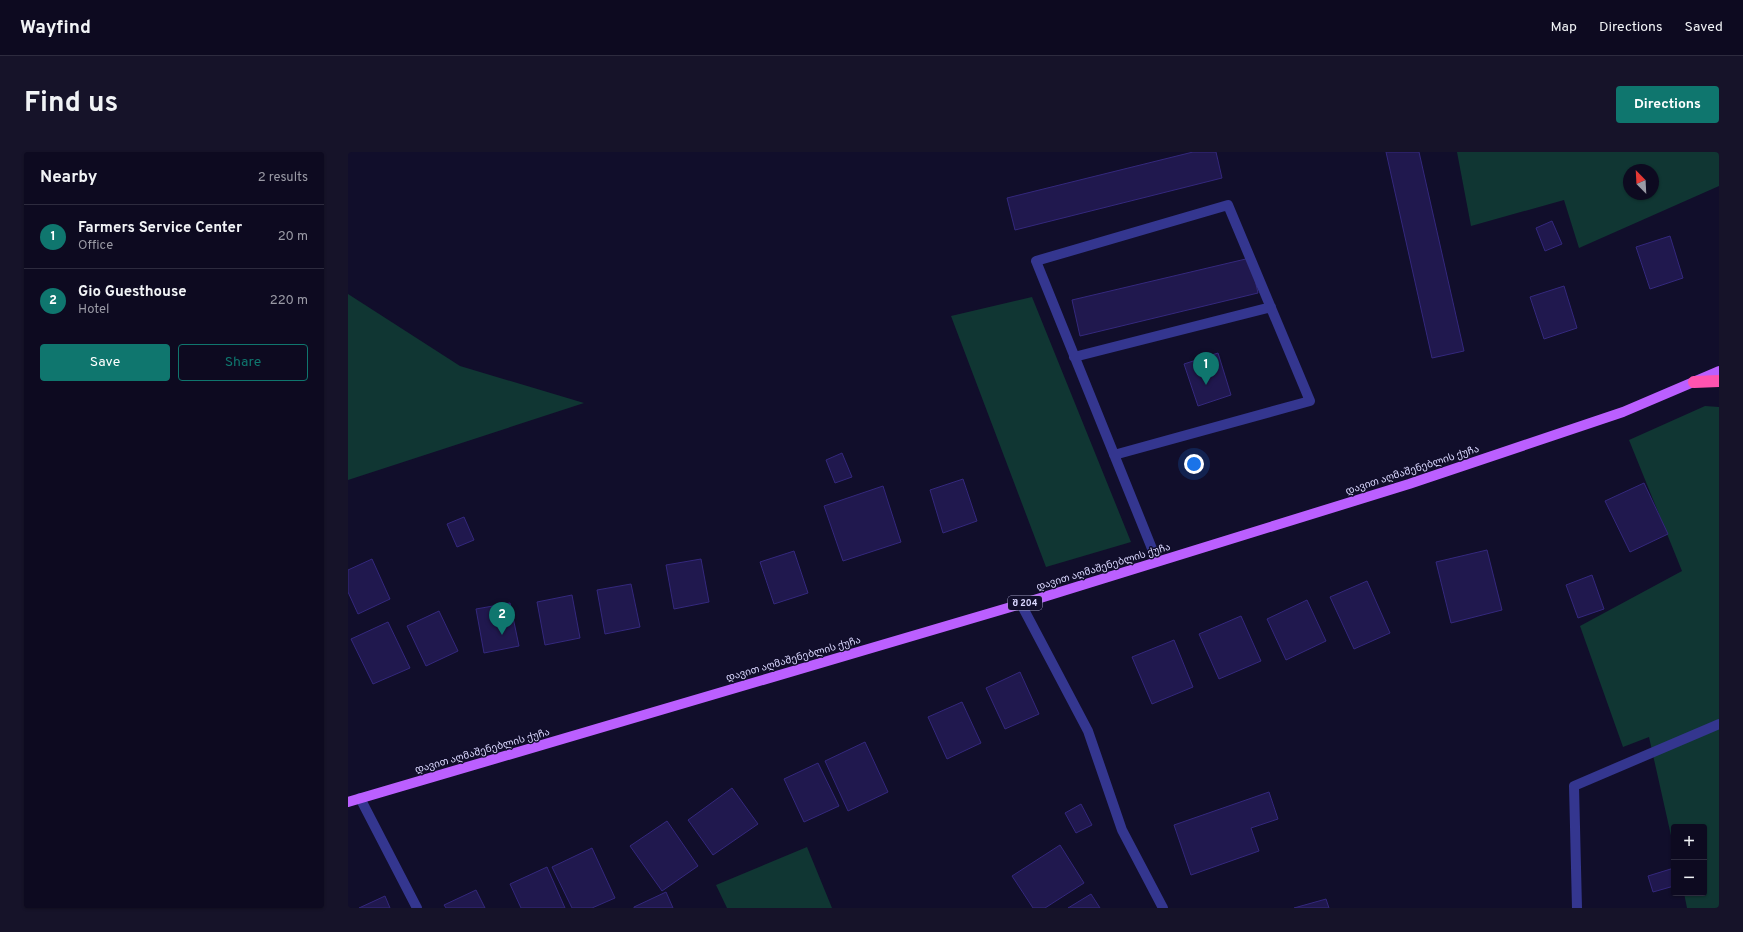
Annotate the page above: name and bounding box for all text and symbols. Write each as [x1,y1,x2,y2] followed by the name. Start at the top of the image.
[20,16,91,40] text: Wayfind
[1551,19,1577,36] text: Map
[1599,19,1663,36] text: Directions
[1685,19,1723,36] text: Saved
[24,86,118,122] text: Find us
[1616,86,1719,123] button: Directions
[1623,164,1659,200] north arrow
[40,167,97,189] text: Nearby
[258,170,308,186] text: 2 results
[78,219,242,238] text: Farmers Service Center
[50,229,56,245] text: 1
[278,229,308,245] text: 20 m
[78,238,113,254] text: Office
[78,283,187,302] text: Gio Guesthouse
[49,293,57,309] text: 2
[270,293,308,309] text: 220 m
[78,302,109,318] text: Hotel
[40,344,170,381] button: Save
[178,344,308,381] button: Share
[1193,352,1219,385] pin: 1
[1344,443,1481,498] street label: დავით აღმაშენებლის ქუჩა
[1184,454,1204,474] your location
[1035,541,1172,594] street label: დავით აღმაშენებლის ქუჩა
[1008,596,1042,610] road number: შ 204
[489,602,515,635] pin: 2
[724,634,862,685] street label: დავით აღმაშენებლის ქუჩა
[413,726,551,777] street label: დავით აღმაშენებლის ქუჩა
[1671,824,1707,896] map controls
[1671,824,1707,860] button: +
[1671,860,1707,896] button: −

